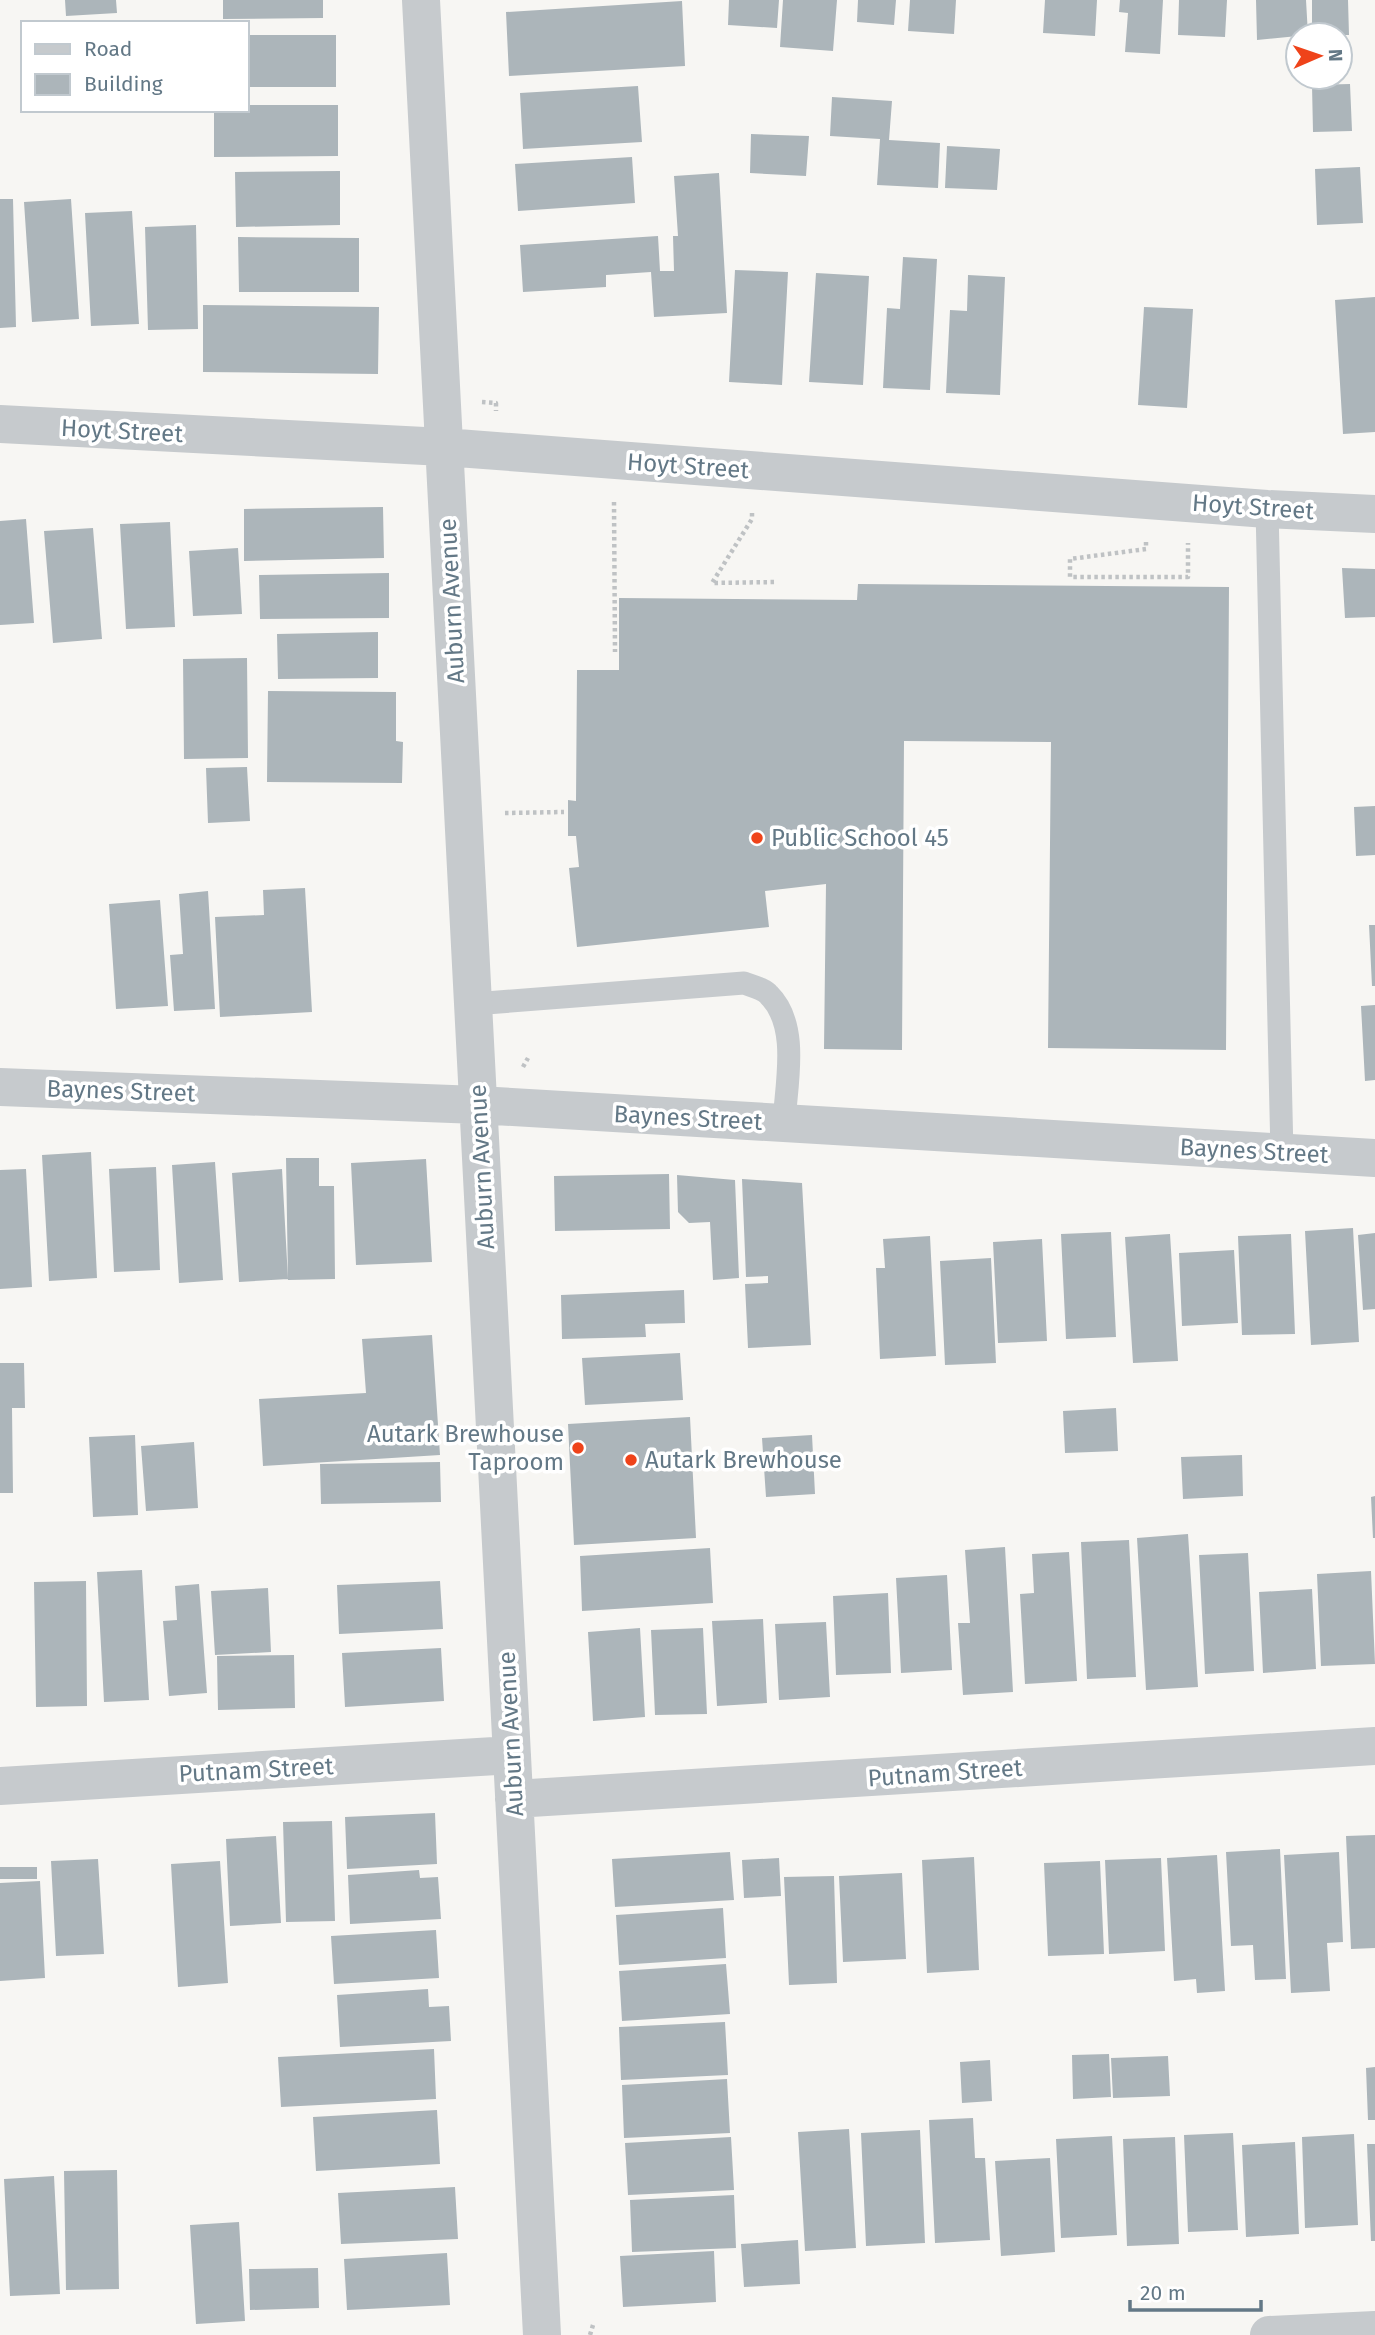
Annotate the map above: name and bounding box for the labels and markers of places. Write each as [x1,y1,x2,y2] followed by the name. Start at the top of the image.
[771,824,949,852] place label: Public School 45
[749,830,765,846] marker: Public School 45
[367,1420,564,1476] place label: Autark Brewhouse Taproom
[570,1440,586,1456] marker: Autark Brewhouse Taproom
[645,1446,842,1474] place label: Autark Brewhouse
[623,1452,639,1468] marker: Autark Brewhouse

